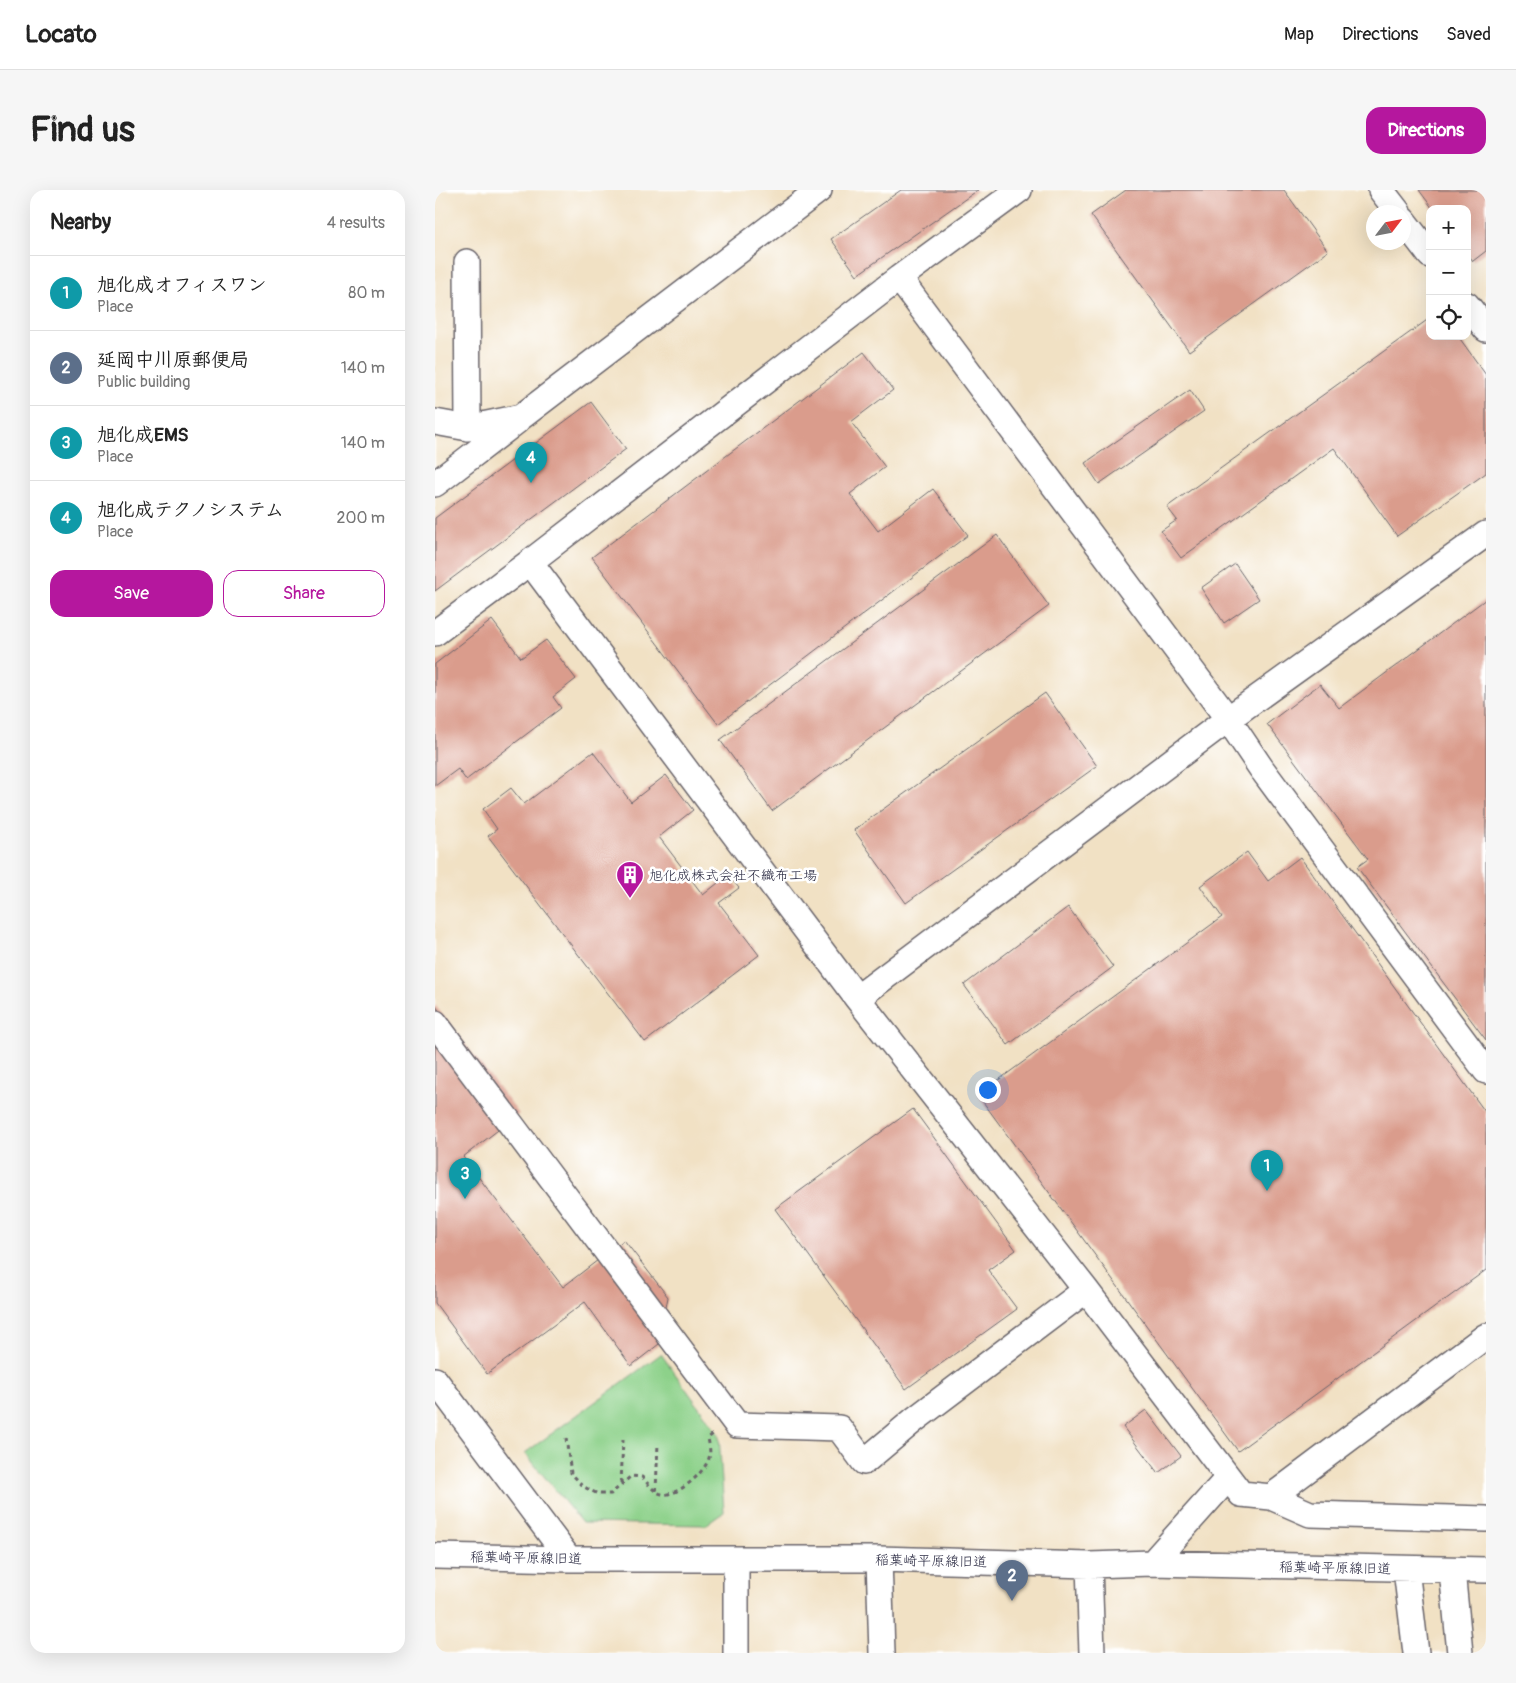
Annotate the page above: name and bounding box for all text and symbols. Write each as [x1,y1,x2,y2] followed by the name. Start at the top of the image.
[25,20,97,49] text: Locato
[1284,23,1314,46] text: Map
[1342,23,1418,46] text: Directions
[1446,23,1491,46] text: Saved
[1366,107,1486,154] button: Directions
[30,108,135,152] text: Find us
[1366,205,1411,250] north arrow
[1426,205,1471,340] map controls
[1426,205,1471,250] button: +
[50,209,111,236] text: Nearby
[327,213,385,233] text: 4 results
[1426,250,1471,295] button: −
[97,273,266,297] text: 旭化成オフィスワン
[63,283,69,303] text: 1
[348,283,385,303] text: 80 m
[1426,295,1471,340] button: locate
[97,297,133,317] text: Place
[97,348,249,372] text: 延岡中川原郵便局
[62,358,70,378] text: 2
[341,358,385,378] text: 140 m
[97,372,190,392] text: Public building
[97,423,189,447] text: 旭化成EMS
[62,433,70,453] text: 3
[341,433,385,453] text: 140 m
[515,442,547,483] pin: 4
[97,447,133,467] text: Place
[97,498,284,522] text: 旭化成テクノシステム
[61,508,71,528] text: 4
[337,508,385,528] text: 200 m
[97,522,133,542] text: Place
[50,570,213,617] button: Save
[223,570,385,617] button: Share
[615,860,645,899] building icon: 旭化成株式会社不織布工場
[649,867,817,884] place label: 旭化成株式会社不織布工場
[975,1077,1001,1103] your location
[1251,1150,1283,1191] pin: 1
[449,1158,481,1199] pin: 3
[470,1549,582,1567] street label: 稲葉崎平原線旧道
[875,1552,987,1570] street label: 稲葉崎平原線旧道
[1279,1559,1391,1577] street label: 稲葉崎平原線旧道
[996,1560,1028,1601] pin: 2

